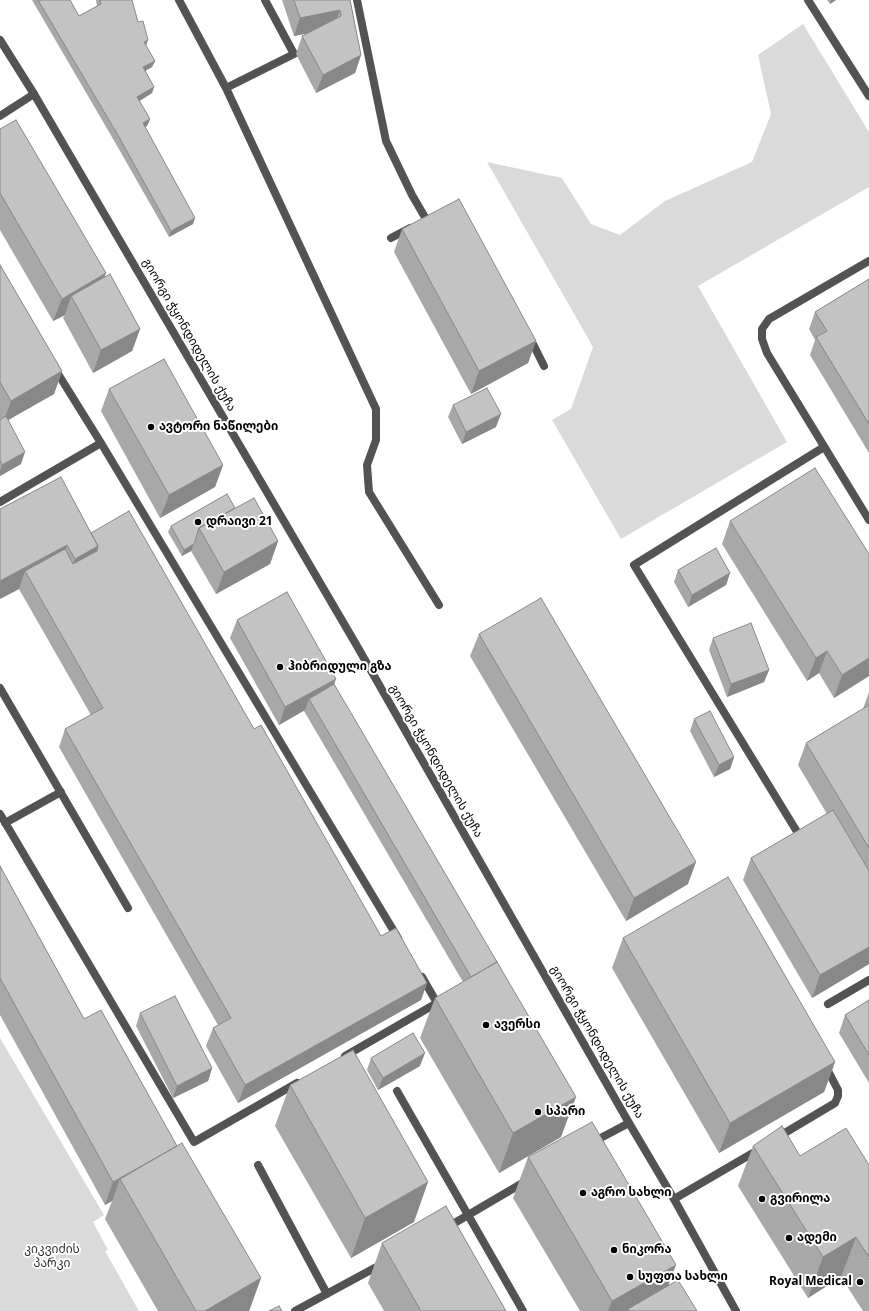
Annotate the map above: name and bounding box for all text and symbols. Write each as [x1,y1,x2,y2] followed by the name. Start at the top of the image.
[139,256,239,414] street label: გიორგი ჭყონდიდელის ქუჩა
[159,420,278,434] place label: ავტორი ნაწილები
[146,422,156,432] marker: ავტორი ნაწილები
[206,515,273,529] place label: დრაივი 21
[193,517,203,527] marker: დრაივი 21
[288,660,392,674] place label: ჰიბრიდული გზა
[275,662,285,672] marker: ჰიბრიდული გზა
[386,682,486,840] street label: გიორგი ჭყონდიდელის ქუჩა
[547,963,647,1121] street label: გიორგი ჭყონდიდელის ქუჩა
[494,1018,540,1032] place label: ავერსი
[481,1020,491,1030] marker: ავერსი
[546,1105,585,1119] place label: სპარი
[533,1107,543,1117] marker: სპარი
[591,1186,672,1200] place label: აგრო სახლი
[578,1188,588,1198] marker: აგრო სახლი
[770,1192,830,1206] place label: გვირილა
[757,1194,767,1204] marker: გვირილა
[797,1231,837,1245] place label: ადემი
[784,1233,794,1243] marker: ადემი
[24,1243,80,1271] park label: კიკვიძის პარკი
[622,1243,671,1257] place label: ნიკორა
[609,1245,619,1255] marker: ნიკორა
[638,1270,728,1284] place label: სუფთა სახლი
[625,1272,635,1282] marker: სუფთა სახლი
[769,1275,852,1289] place label: Royal Medical
[855,1277,865,1287] marker: Royal Medical

